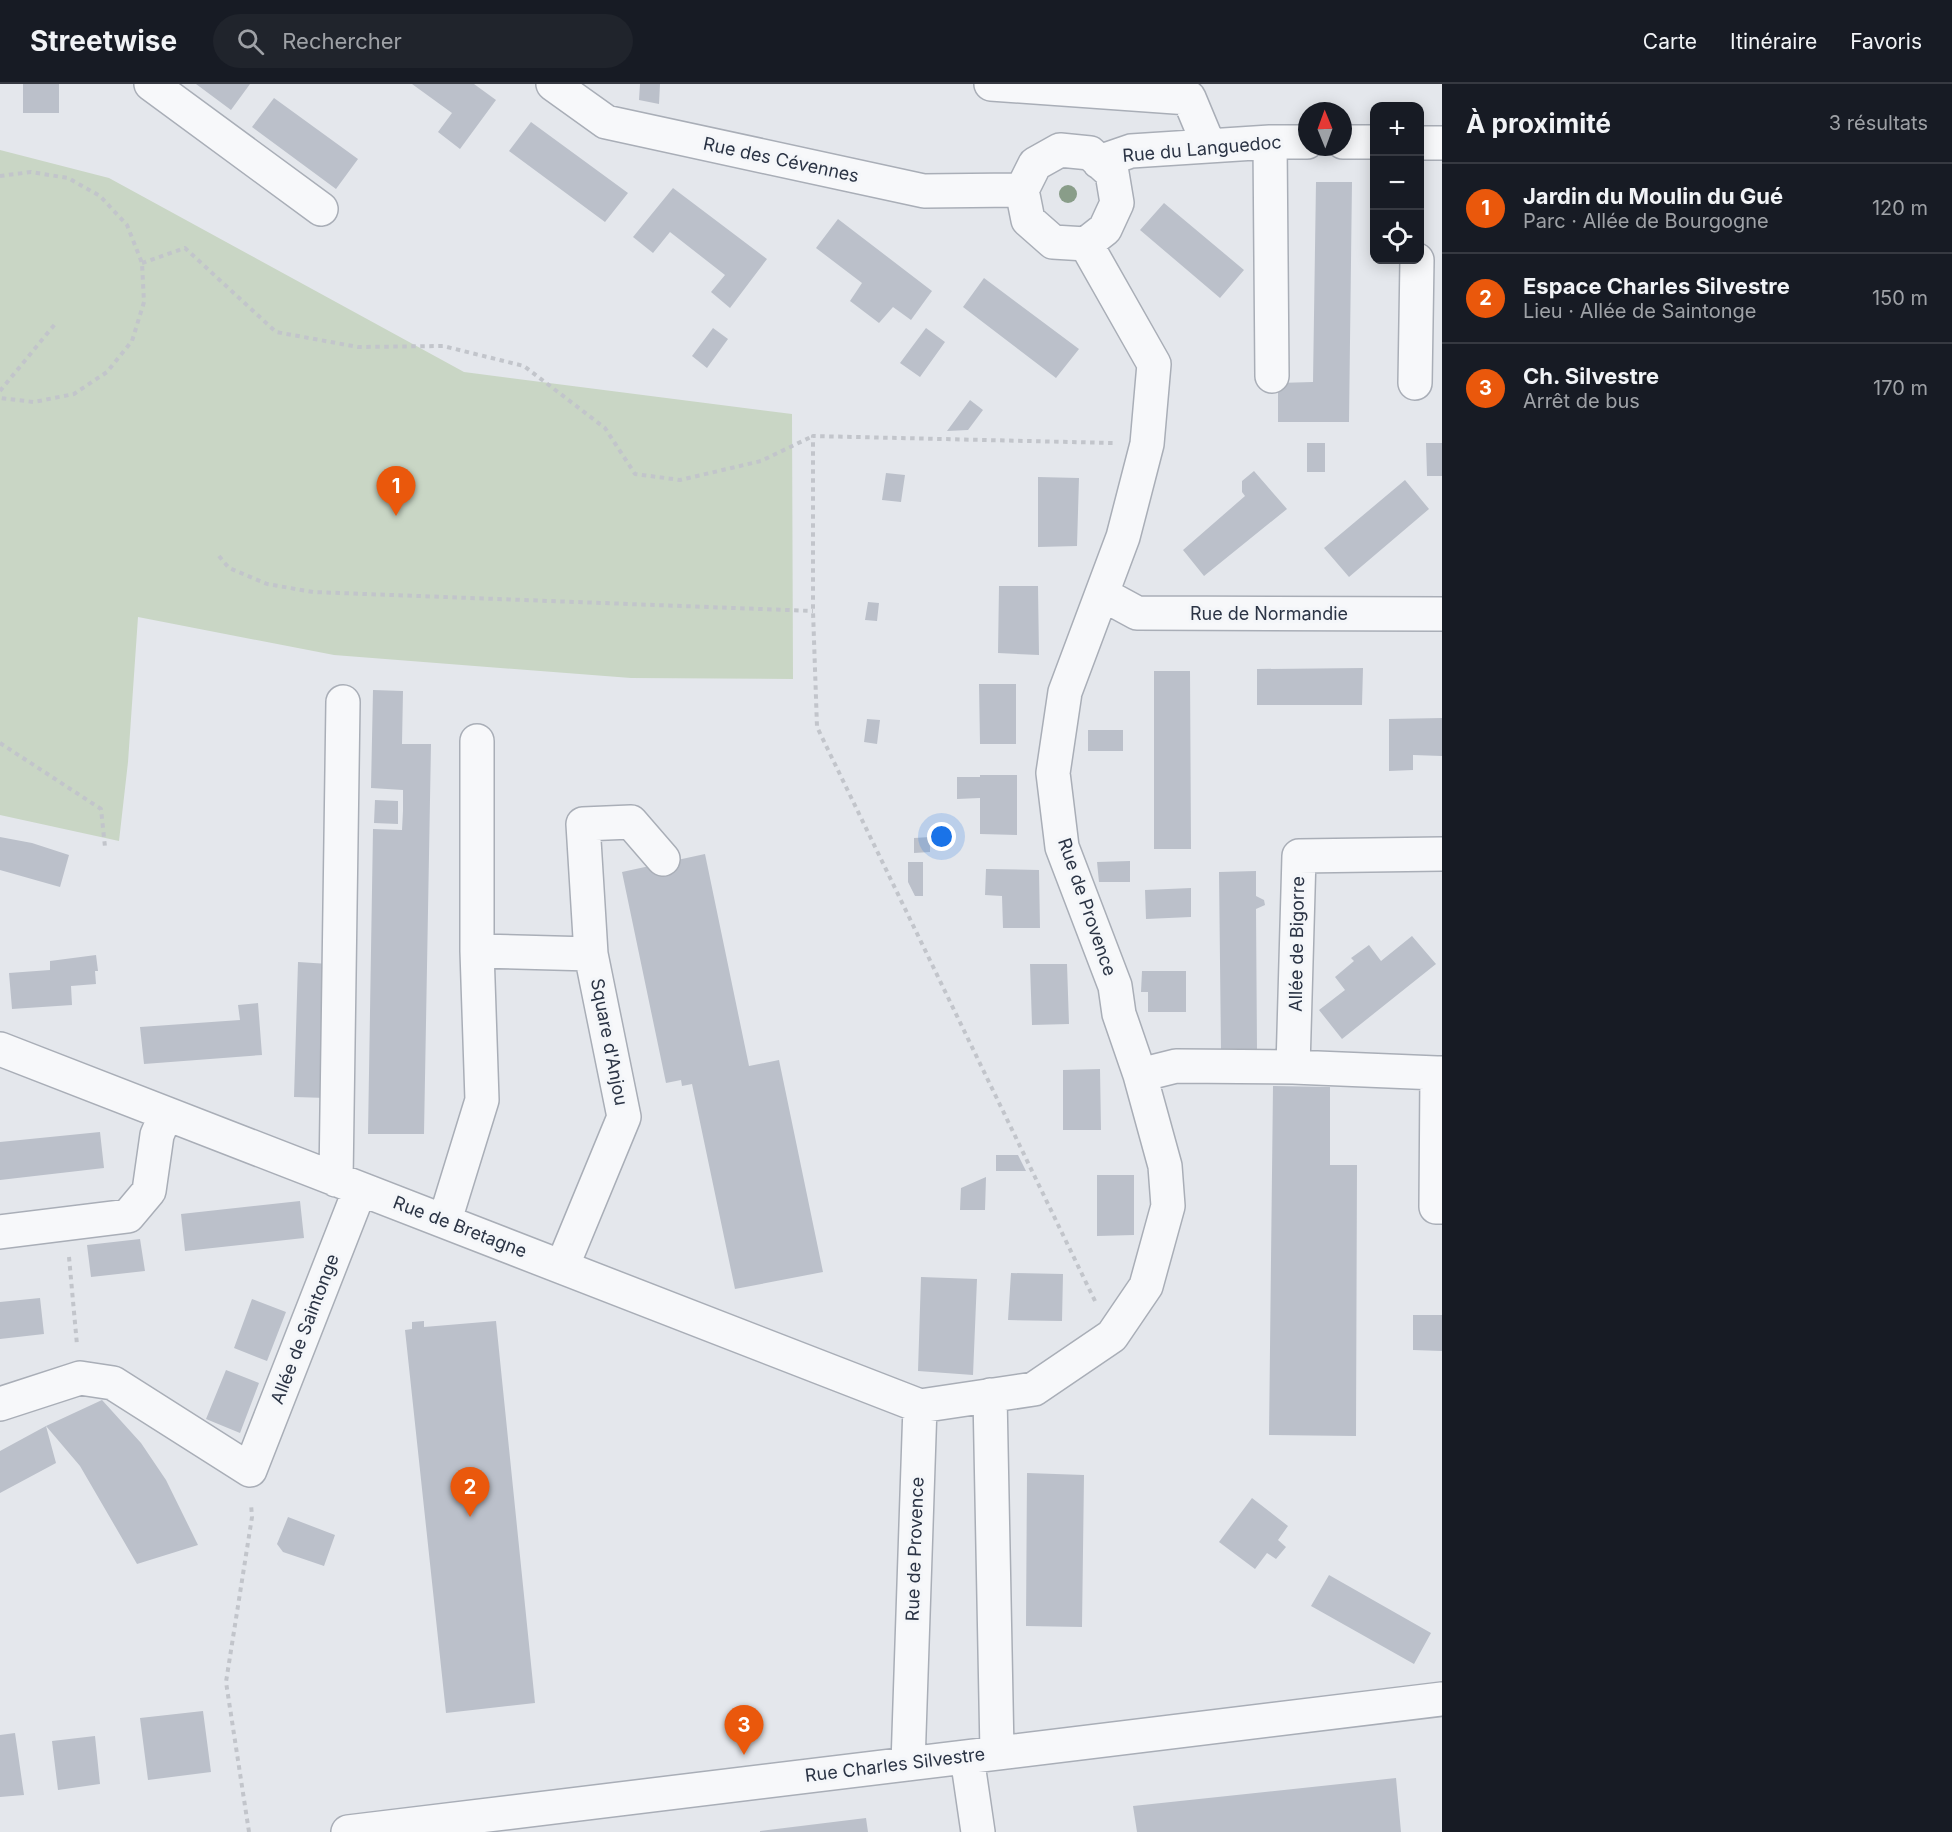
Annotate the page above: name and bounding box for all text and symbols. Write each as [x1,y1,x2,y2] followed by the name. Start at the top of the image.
[213,14,633,68] search box
[30,24,177,58] text: Streetwise
[234,25,267,58] icon: search
[282,28,402,54] text: Rechercher
[1643,29,1697,54] text: Carte
[1730,29,1817,54] text: Itinéraire
[1850,29,1922,54] text: Favoris
[1298,102,1352,156] north arrow
[1370,102,1424,264] map controls
[1370,102,1424,156] button: +
[1466,108,1611,139] text: À proximité
[1829,111,1928,135] text: 3 résultats
[1121,131,1282,166] street label: Rue du Languedoc
[701,133,861,186] street label: Rue des Cévennes
[1370,156,1424,210] button: −
[1523,183,1783,209] text: Jardin du Moulin du Gué
[1481,196,1490,220] text: 1
[1872,196,1928,220] text: 120 m
[1523,209,1769,233] text: Parc · Allée de Bourgogne
[1370,210,1424,264] button: locate
[1523,273,1790,299] text: Espace Charles Silvestre
[1479,286,1492,310] text: 2
[1872,286,1928,310] text: 150 m
[1523,299,1756,323] text: Lieu · Allée de Saintonge
[1523,363,1659,389] text: Ch. Silvestre
[1479,376,1492,400] text: 3
[1873,376,1928,400] text: 170 m
[1523,389,1640,413] text: Arrêt de bus
[376,466,416,516] pin: 1
[1190,603,1348,624] street label: Rue de Normandie
[927,822,956,851] your location
[1054,835,1121,979] street label: Rue de Provence
[1285,876,1308,1012] street label: Allée de Bigorre
[587,976,632,1107] street label: Square d'Anjou
[390,1191,530,1262] street label: Rue de Bretagne
[266,1251,343,1407] street label: Allée de Saintonge
[450,1468,490,1517] pin: 2
[901,1476,928,1622] street label: Rue de Provence
[724,1706,764,1755] pin: 3
[804,1743,986,1786] street label: Rue Charles Silvestre

